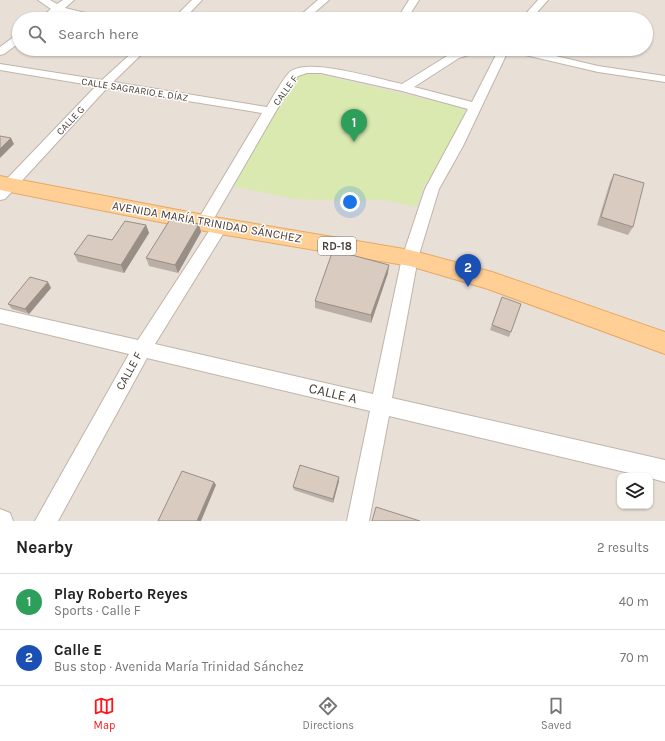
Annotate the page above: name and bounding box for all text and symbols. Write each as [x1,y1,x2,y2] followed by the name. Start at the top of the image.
[12,12,653,56] search box
[26,23,48,45] icon: search
[58,25,139,43] text: Search here
[271,73,301,108] street label: CALLE F
[81,76,189,104] street label: CALLE SAGRARIO E. DÍAZ
[54,104,87,138] street label: CALLE G
[341,109,367,142] pin: 1
[340,192,360,212] your location
[111,197,303,246] street label: AVENIDA MARÍA TRINIDAD SÁNCHEZ
[318,237,356,255] road number: RD-18
[455,254,481,287] pin: 2
[113,350,145,392] street label: CALLE F
[307,380,359,407] street label: CALLE A
[617,473,653,509] map controls
[617,473,653,509] button: layers
[16,537,73,557] text: Nearby
[597,540,649,555] text: 2 results
[54,585,188,603] text: Play Roberto Reyes
[27,594,31,609] text: 1
[619,594,649,609] text: 40 m
[54,603,140,618] text: Sports · Calle F
[54,641,102,659] text: Calle E
[25,650,33,665] text: 2
[620,650,649,665] text: 70 m
[54,659,304,674] text: Bus stop · Avenida María Trinidad Sánchez
[93,695,115,732] tab: Map
[302,695,354,732] tab: Directions
[541,695,572,732] tab: Saved

